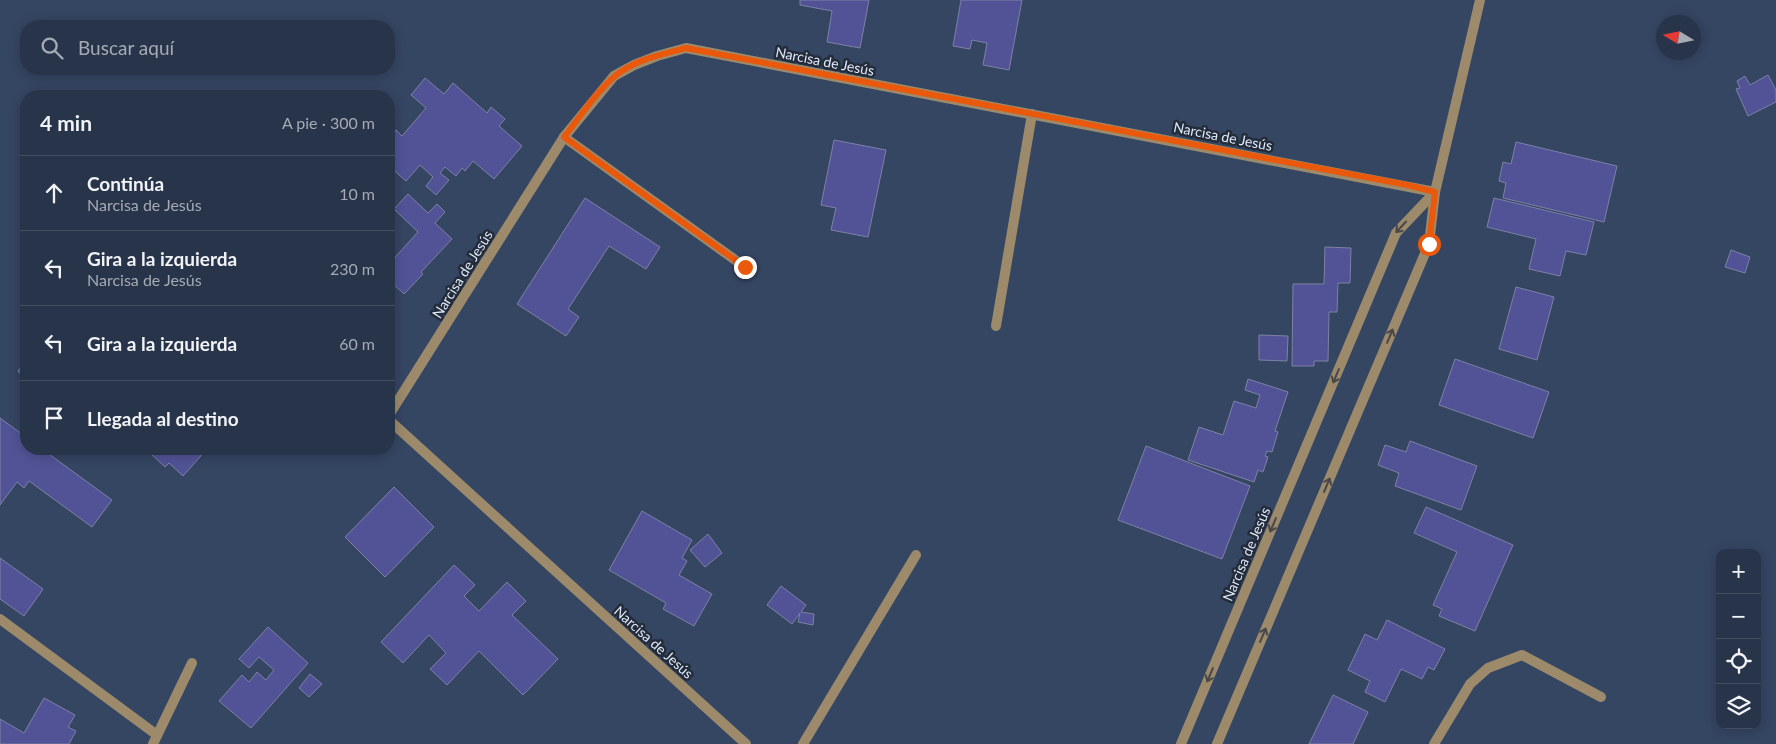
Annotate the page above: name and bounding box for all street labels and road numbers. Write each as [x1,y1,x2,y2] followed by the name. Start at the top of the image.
[774,43,876,79] street label: Narcisa de Jesús
[1172,118,1274,154] street label: Narcisa de Jesús
[428,227,496,321] street label: Narcisa de Jesús
[1219,505,1273,603] street label: Narcisa de Jesús
[611,602,697,682] street label: Narcisa de Jesús

